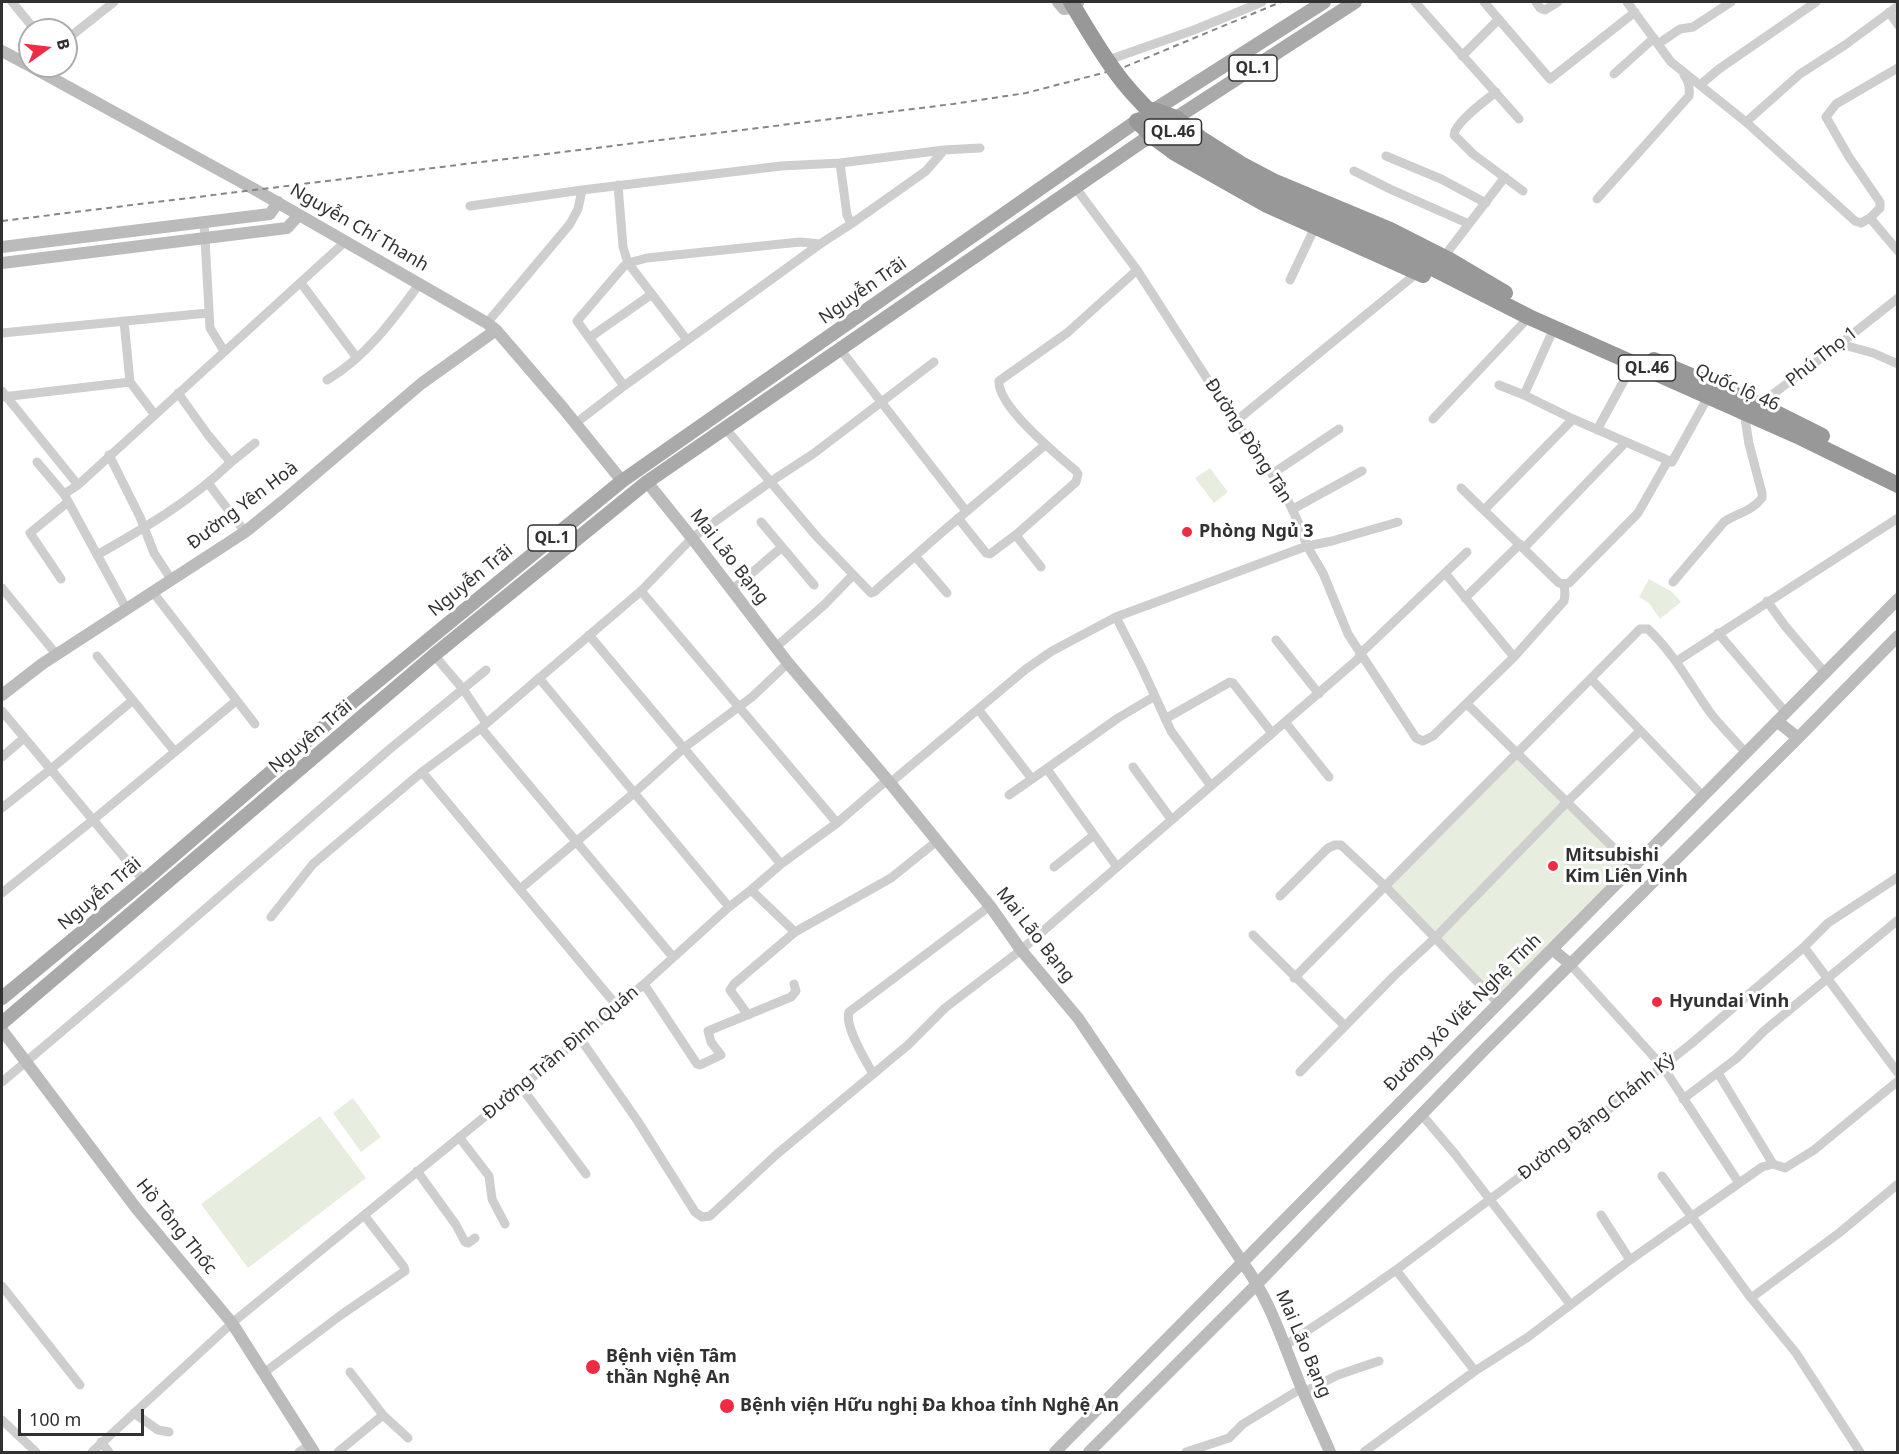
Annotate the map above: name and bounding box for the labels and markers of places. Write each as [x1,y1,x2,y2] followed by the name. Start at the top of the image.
[1199,521,1314,543] place label: Phòng Ngủ 3
[1180,525,1194,539] marker: Phòng Ngủ 3
[1565,845,1688,888] place label: Mitsubishi Kim Liên Vinh
[1546,859,1560,873] marker: Mitsubishi Kim Liên Vinh
[1669,991,1789,1013] place label: Hyundai Vinh
[1650,995,1664,1009] marker: Hyundai Vinh
[606,1346,737,1388] place label: Bệnh viện Tâm thần Nghệ An
[584,1358,602,1376] marker: Bệnh viện Tâm thần Nghệ An
[740,1395,1119,1417] place label: Bệnh viện Hữu nghị Đa khoa tỉnh Nghệ An
[718,1397,736,1415] marker: Bệnh viện Hữu nghị Đa khoa tỉnh Nghệ An

